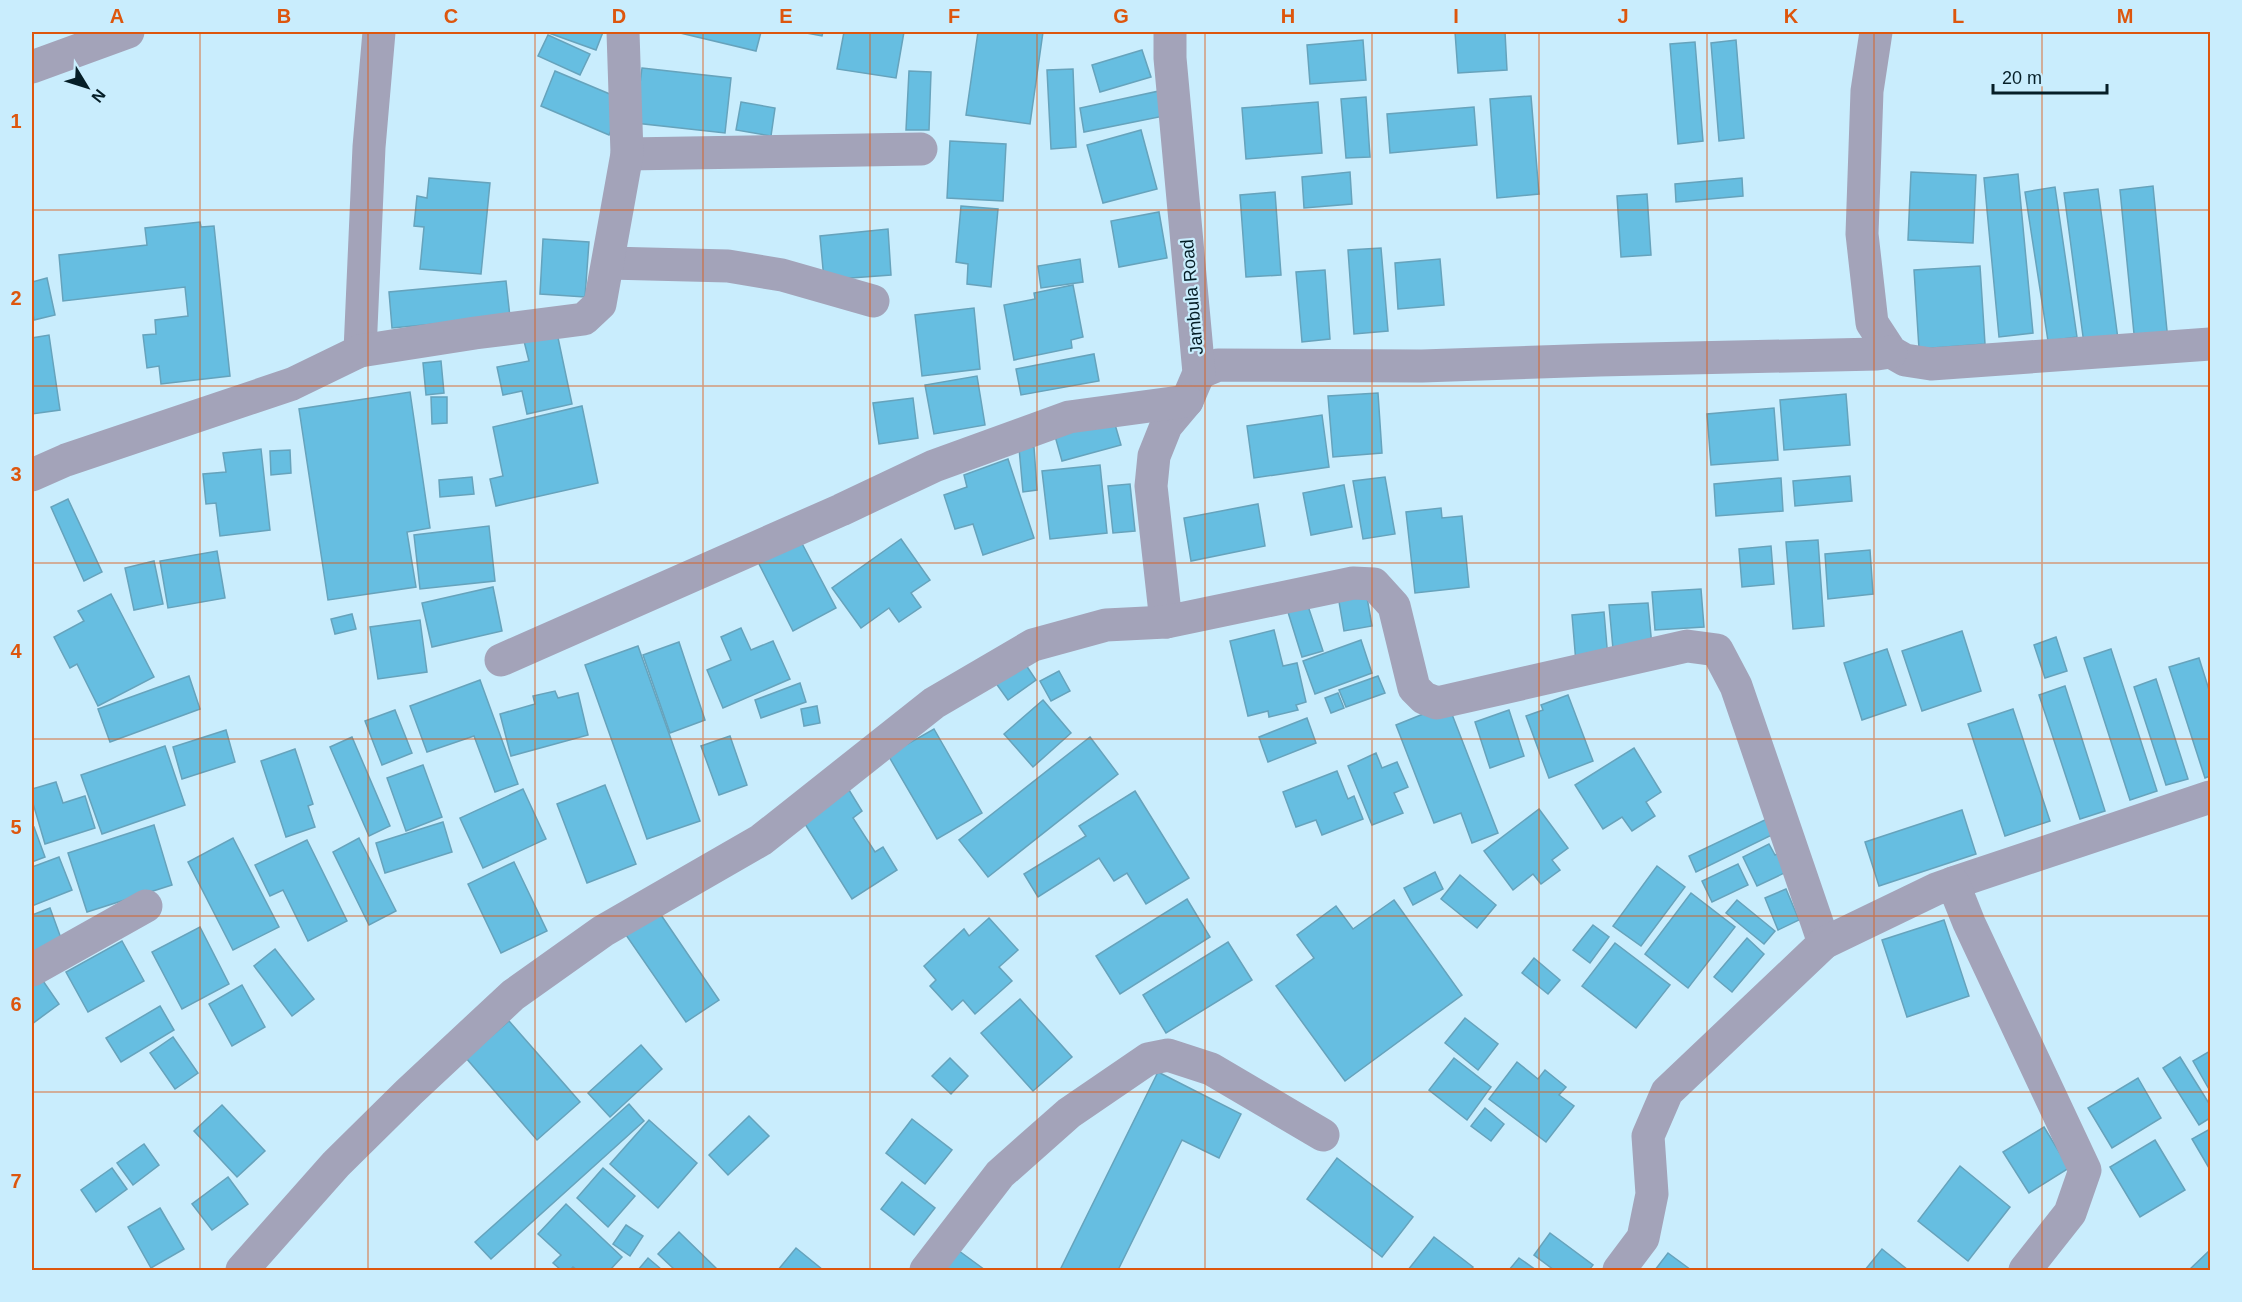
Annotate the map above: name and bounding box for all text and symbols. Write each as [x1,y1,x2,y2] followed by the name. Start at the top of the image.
[110,5,124,27] text: A
[277,5,291,27] text: B
[444,5,458,27] text: C
[612,5,626,27] text: D
[779,5,793,27] text: E
[948,5,960,27] text: F
[1113,5,1129,27] text: G
[1281,5,1295,27] text: H
[1453,5,1459,27] text: I
[1617,5,1629,27] text: J
[1784,5,1799,27] text: K
[1952,5,1964,27] text: L
[2117,5,2133,27] text: M
[57,57,117,117] north arrow
[1993,57,2107,95] scale bar
[2002,68,2042,88] text: 20 m
[88,86,109,106] text: N
[10,110,22,132] text: 1
[1177,238,1207,356] street label: Jambula Road
[10,287,22,309] text: 2
[10,463,22,485] text: 3
[10,640,22,662] text: 4
[10,816,22,838] text: 5
[10,993,22,1015] text: 6
[10,1170,22,1192] text: 7

